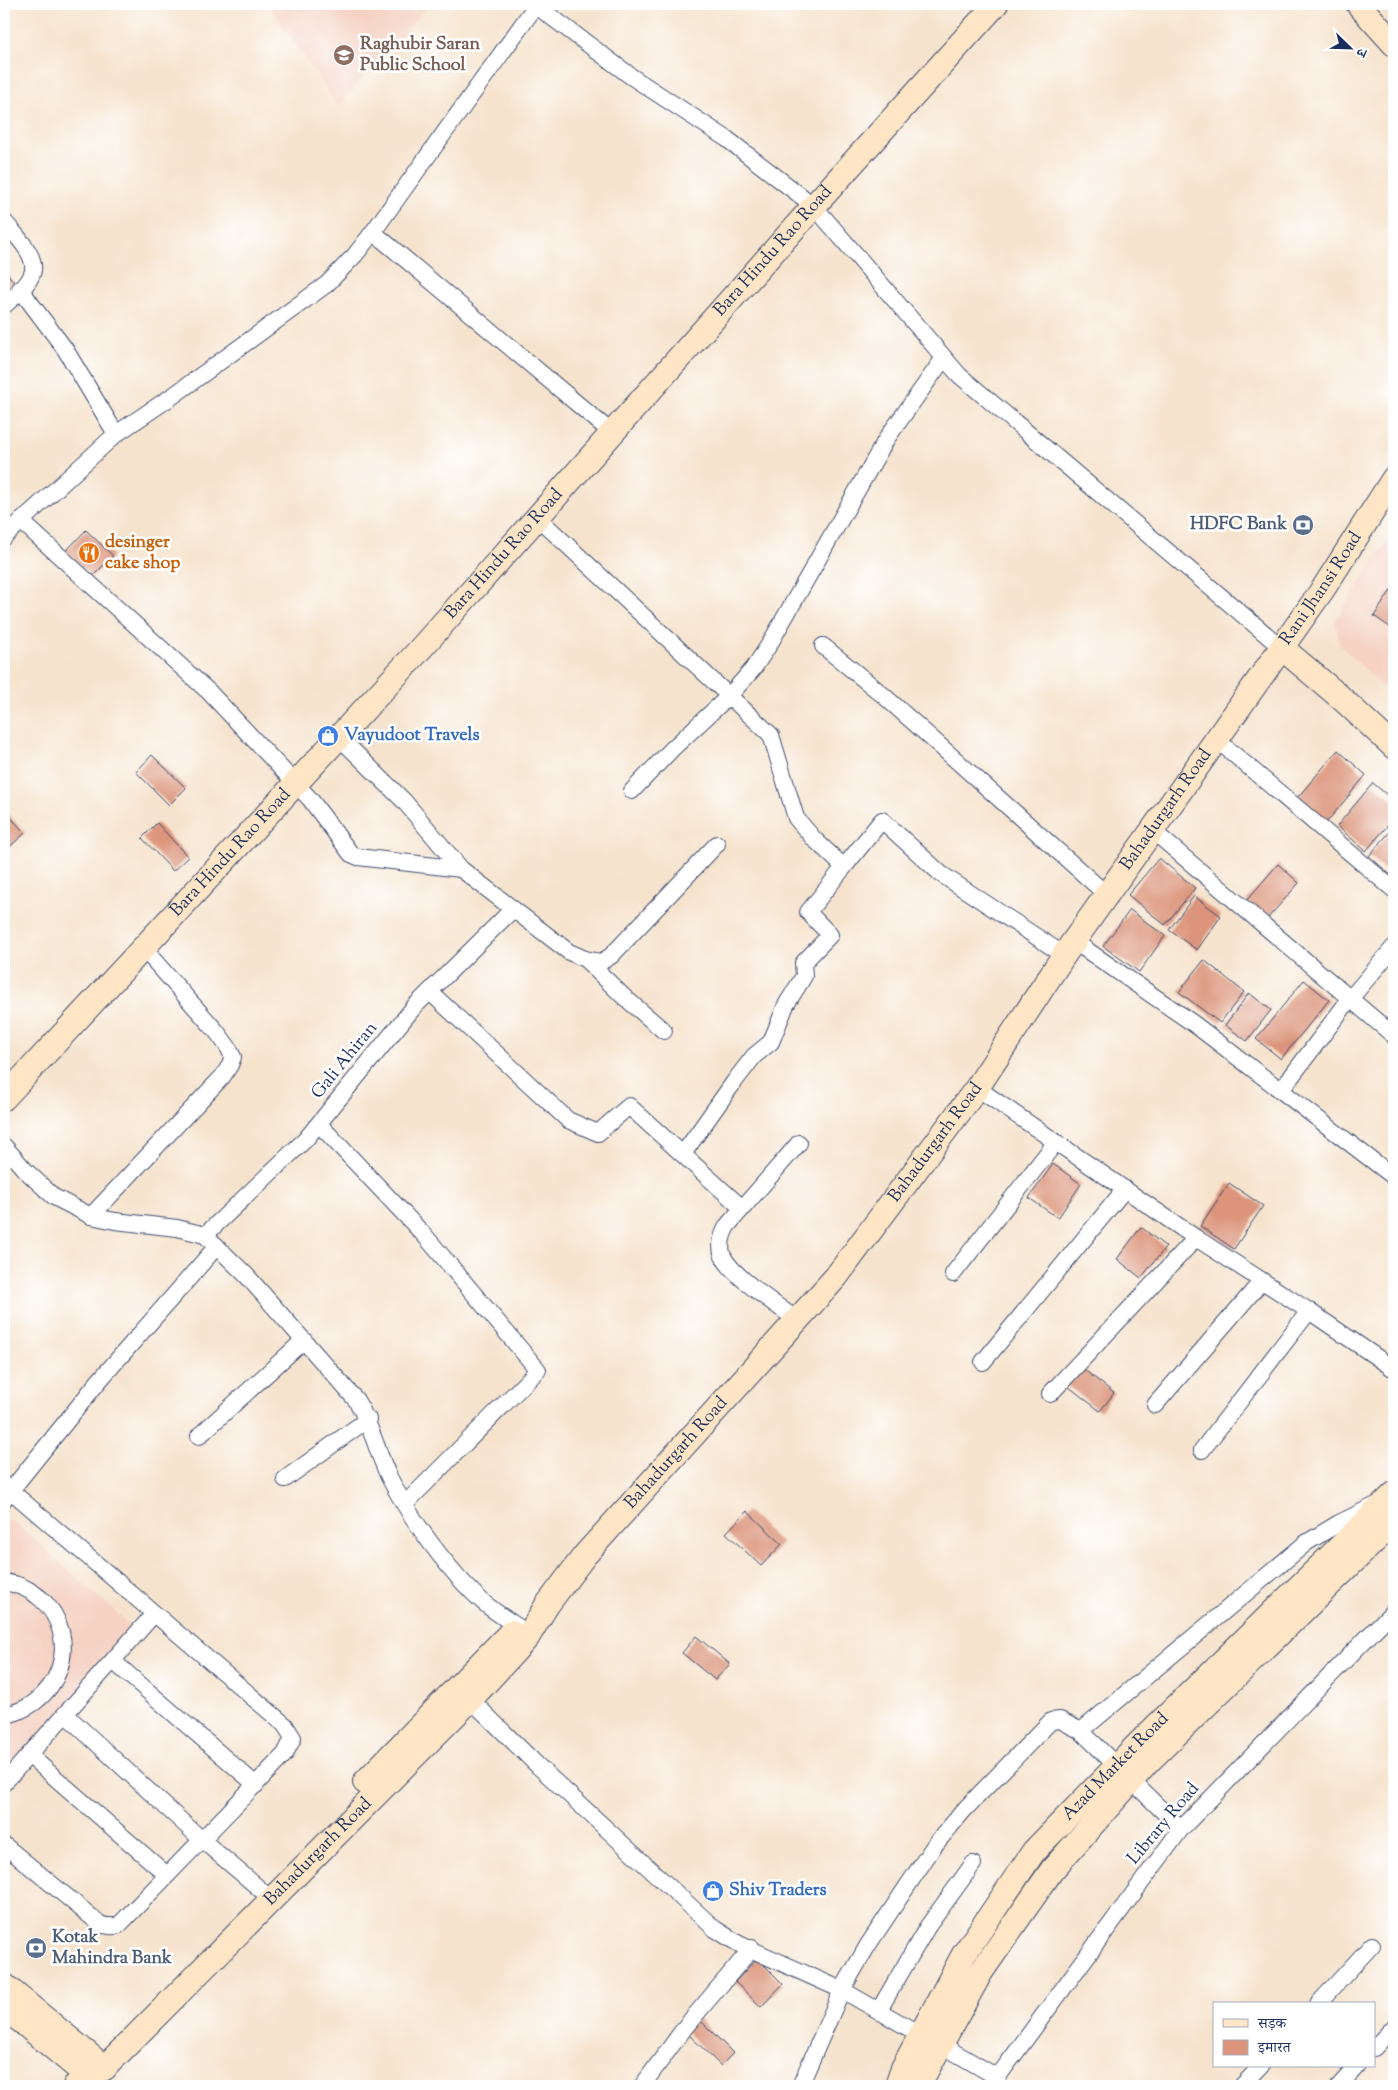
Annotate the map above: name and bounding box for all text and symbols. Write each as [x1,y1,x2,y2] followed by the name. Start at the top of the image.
[1326,22,1376,72] north arrow
[360,32,481,79] place label: Raghubir Saran Public School
[332,43,356,67] school or university icon: Raghubir Saran Public School
[1349,44,1371,60] text: उ
[708,180,839,323] street label: Bara Hindu Rao Road
[439,483,570,626] street label: Bara Hindu Rao Road
[1190,512,1287,538] place label: HDFC Bank
[1291,513,1315,537] bank icon: HDFC Bank
[1274,527,1369,651] street label: Rani Jhansi Road
[105,530,180,577] place label: desinger cake shop
[77,541,101,565] restaurant icon: desinger cake shop
[344,723,480,749] place label: Vayudoot Travels
[316,724,340,748] shop icon: Vayudoot Travels
[1114,744,1219,876] street label: Bahadurgarh Road
[165,783,298,923] street label: Bara Hindu Rao Road
[306,1016,385,1105] street label: Gali Ahiran
[883,1077,989,1208] street label: Bahadurgarh Road
[619,1391,735,1515] street label: Bahadurgarh Road
[1057,1707,1175,1827] street label: Azad Market Road
[1122,1777,1206,1871] street label: Library Road
[259,1792,379,1912] street label: Bahadurgarh Road
[729,1878,827,1904] place label: Shiv Traders
[701,1879,725,1903] shop icon: Shiv Traders
[52,1925,172,1972] place label: Kotak Mahindra Bank
[24,1936,48,1960] bank icon: Kotak Mahindra Bank
[1213,2002,1376,2068] legend
[1257,2014,1287,2035] text: सड़क
[1257,2038,1292,2059] text: इमारत

